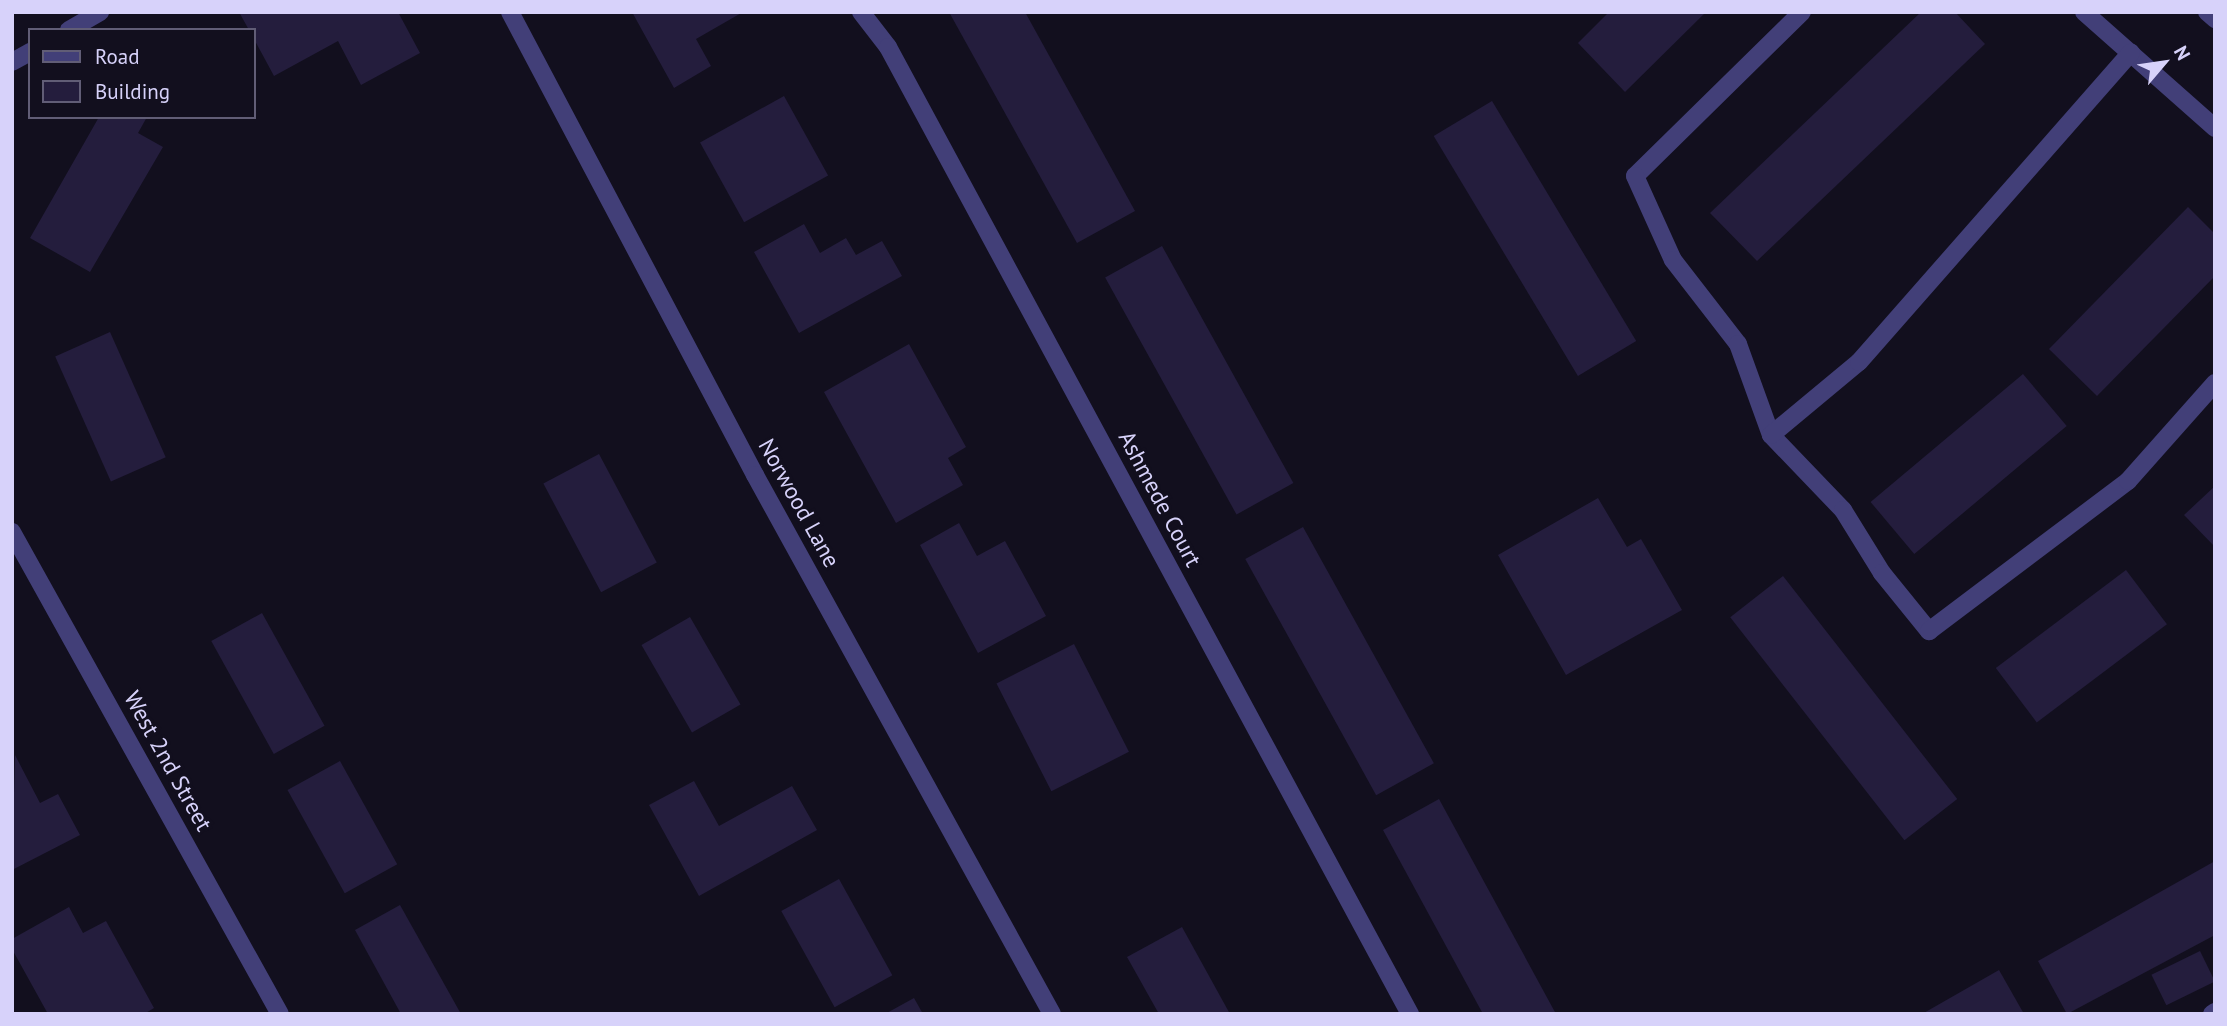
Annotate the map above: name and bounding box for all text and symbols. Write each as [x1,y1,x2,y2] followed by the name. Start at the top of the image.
[28,28,256,119] legend
[2129,28,2199,98] north arrow
[2169,42,2196,64] text: N
[95,43,139,70] text: Road
[95,78,170,105] text: Building
[1113,426,1207,572] street label: Ashmede Court
[752,434,846,572] street label: Norwood Lane
[118,686,218,836] street label: West 2nd Street

